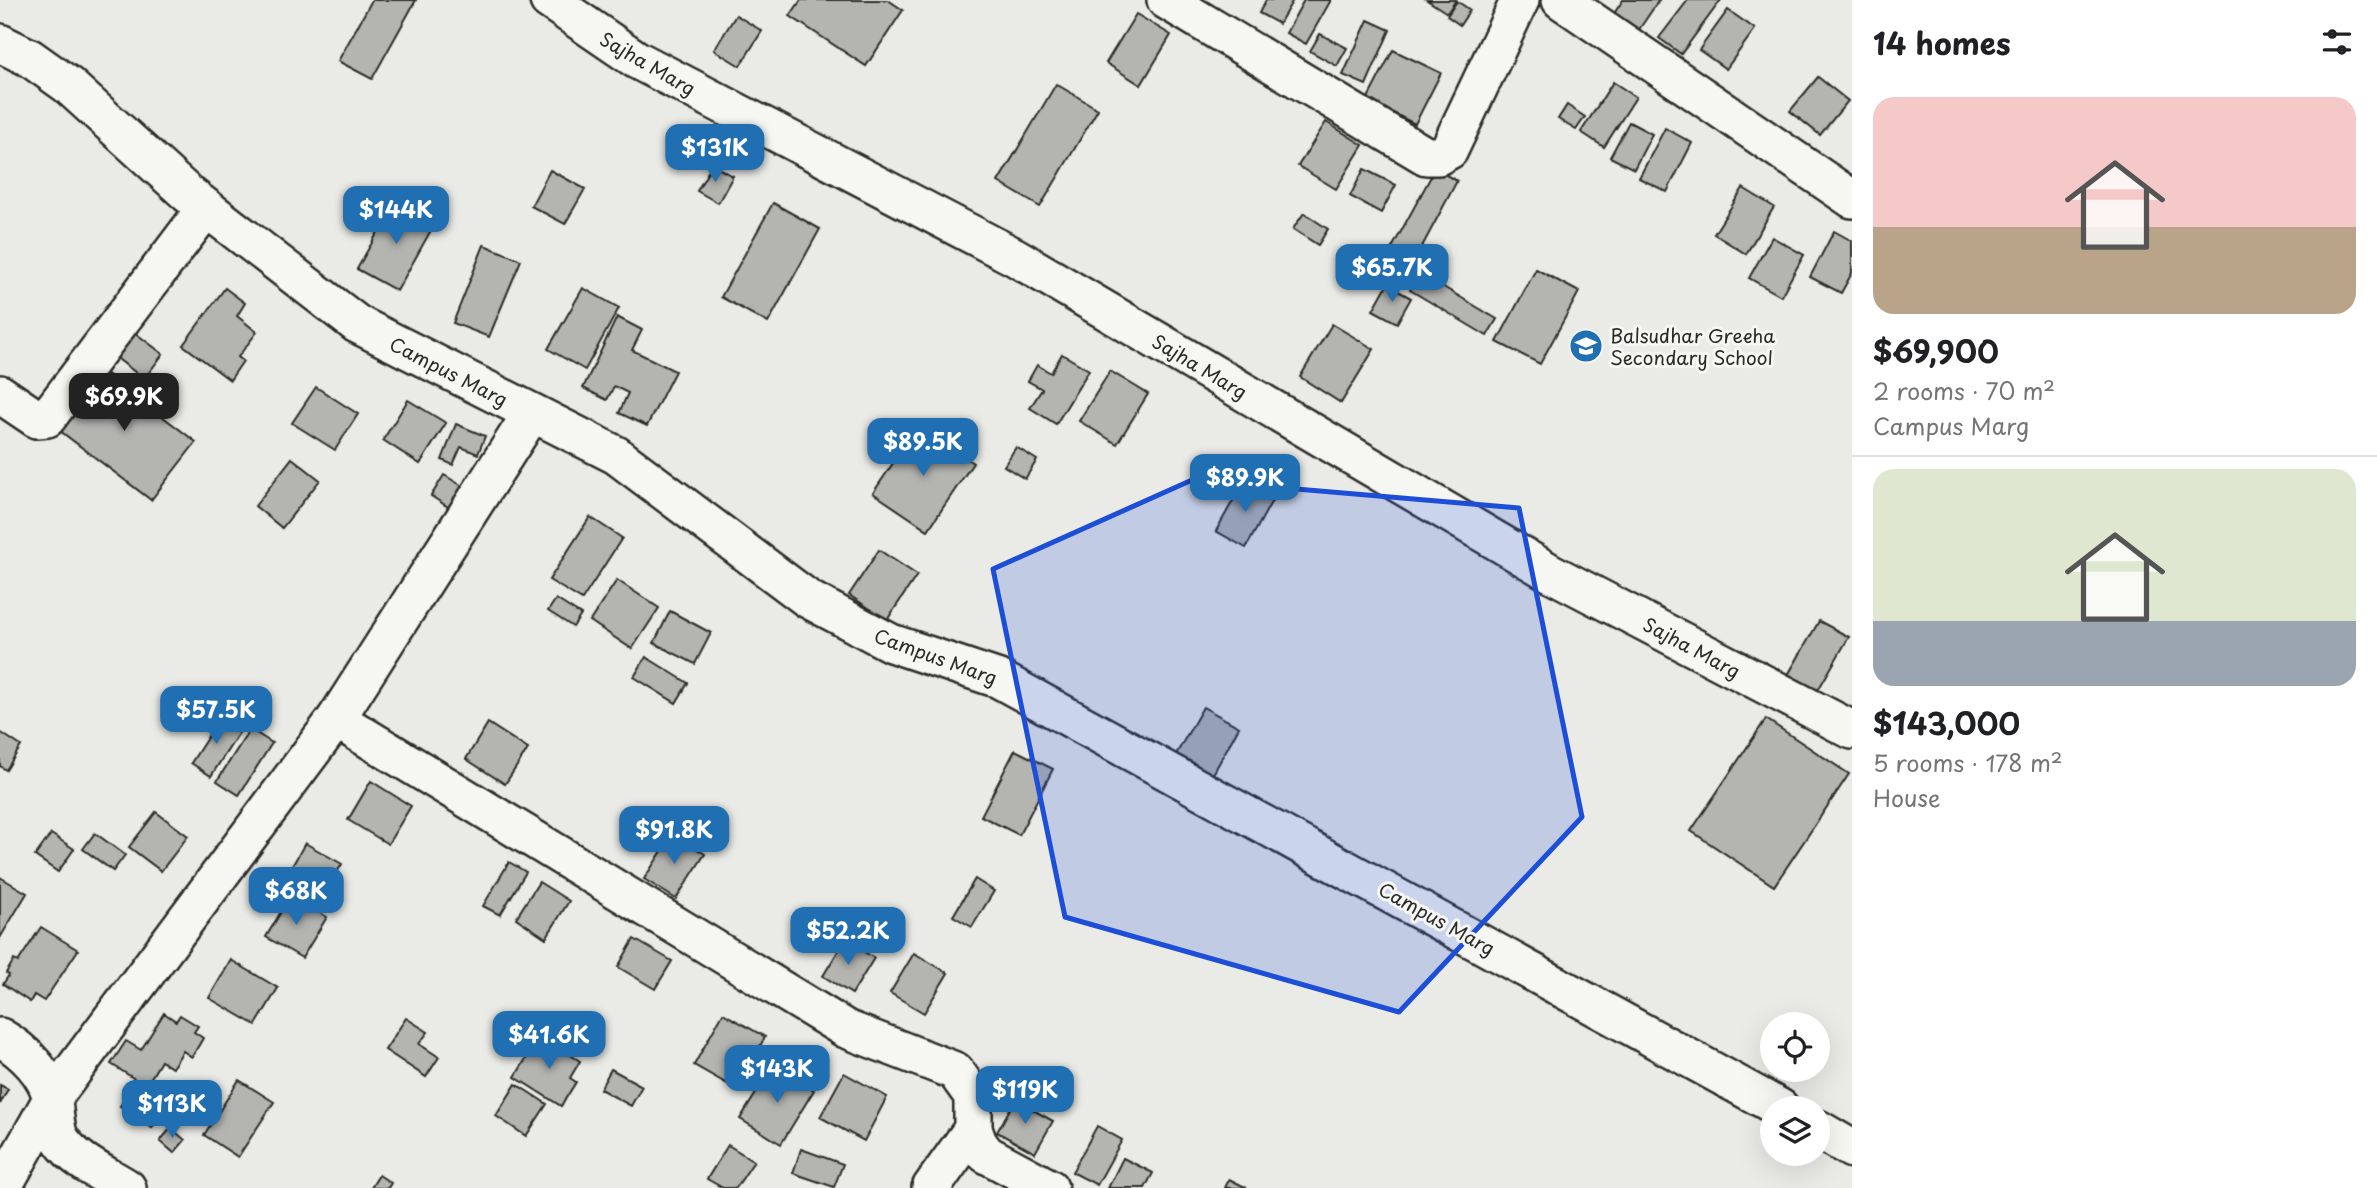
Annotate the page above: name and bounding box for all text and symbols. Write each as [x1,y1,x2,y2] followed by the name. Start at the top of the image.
[1873,20,2011,65] text: 14 homes
[2318,23,2356,61] icon: filters
[595,24,701,102] street label: Sajha Marg
[666,124,764,184] pin: $131K
[681,129,749,164] text: $131K
[2052,142,2178,268] icon: home
[347,187,445,246] pin: $144K
[359,191,433,226] text: $144K
[1335,244,1449,304] pin: $65.7K
[1352,249,1432,284] text: $65.7K
[1610,321,1775,371] place label: Balsudhar Greeha Secondary School
[1147,327,1253,405] street label: Sajha Marg
[1567,327,1605,365] school or university icon: Balsudhar Greeha Secondary School
[1873,328,1999,373] text: $69,900
[385,329,513,413] street label: Campus Marg
[1873,373,2055,408] text: 2 rooms · 70 m²
[67,374,181,433] pin: $69.9K
[85,378,163,413] text: $69.9K
[1873,408,2029,443] text: Campus Marg
[866,419,980,478] pin: $89.5K
[883,423,963,458] text: $89.5K
[1188,454,1302,514] pin: $89.9K
[1206,459,1284,494] text: $89.9K
[2052,514,2178,640] icon: home
[1638,610,1746,684] street label: Sajha Marg
[871,621,1001,691] street label: Campus Marg
[159,686,273,746] pin: $57.5K
[176,691,256,726] text: $57.5K
[1873,700,2020,745] text: $143,000
[1873,745,2063,780] text: 5 rooms · 178 m²
[1873,780,1940,815] text: House
[617,806,731,866] pin: $91.8K
[635,811,713,846] text: $91.8K
[255,867,337,927] pin: $68K
[265,872,327,907] text: $68K
[1374,874,1500,962] street label: Campus Marg
[791,908,905,967] pin: $52.2K
[806,912,890,947] text: $52.2K
[492,1012,606,1071] pin: $41.6K
[1760,1012,1830,1166] map controls
[1760,1012,1830,1082] button: locate
[509,1016,589,1051] text: $41.6K
[728,1046,826,1105] pin: $143K
[741,1050,813,1085] text: $143K
[976,1066,1074,1126] pin: $119K
[992,1071,1058,1106] text: $119K
[123,1080,221,1140] pin: $113K
[138,1085,206,1120] text: $113K
[1760,1096,1830,1166] button: layers

